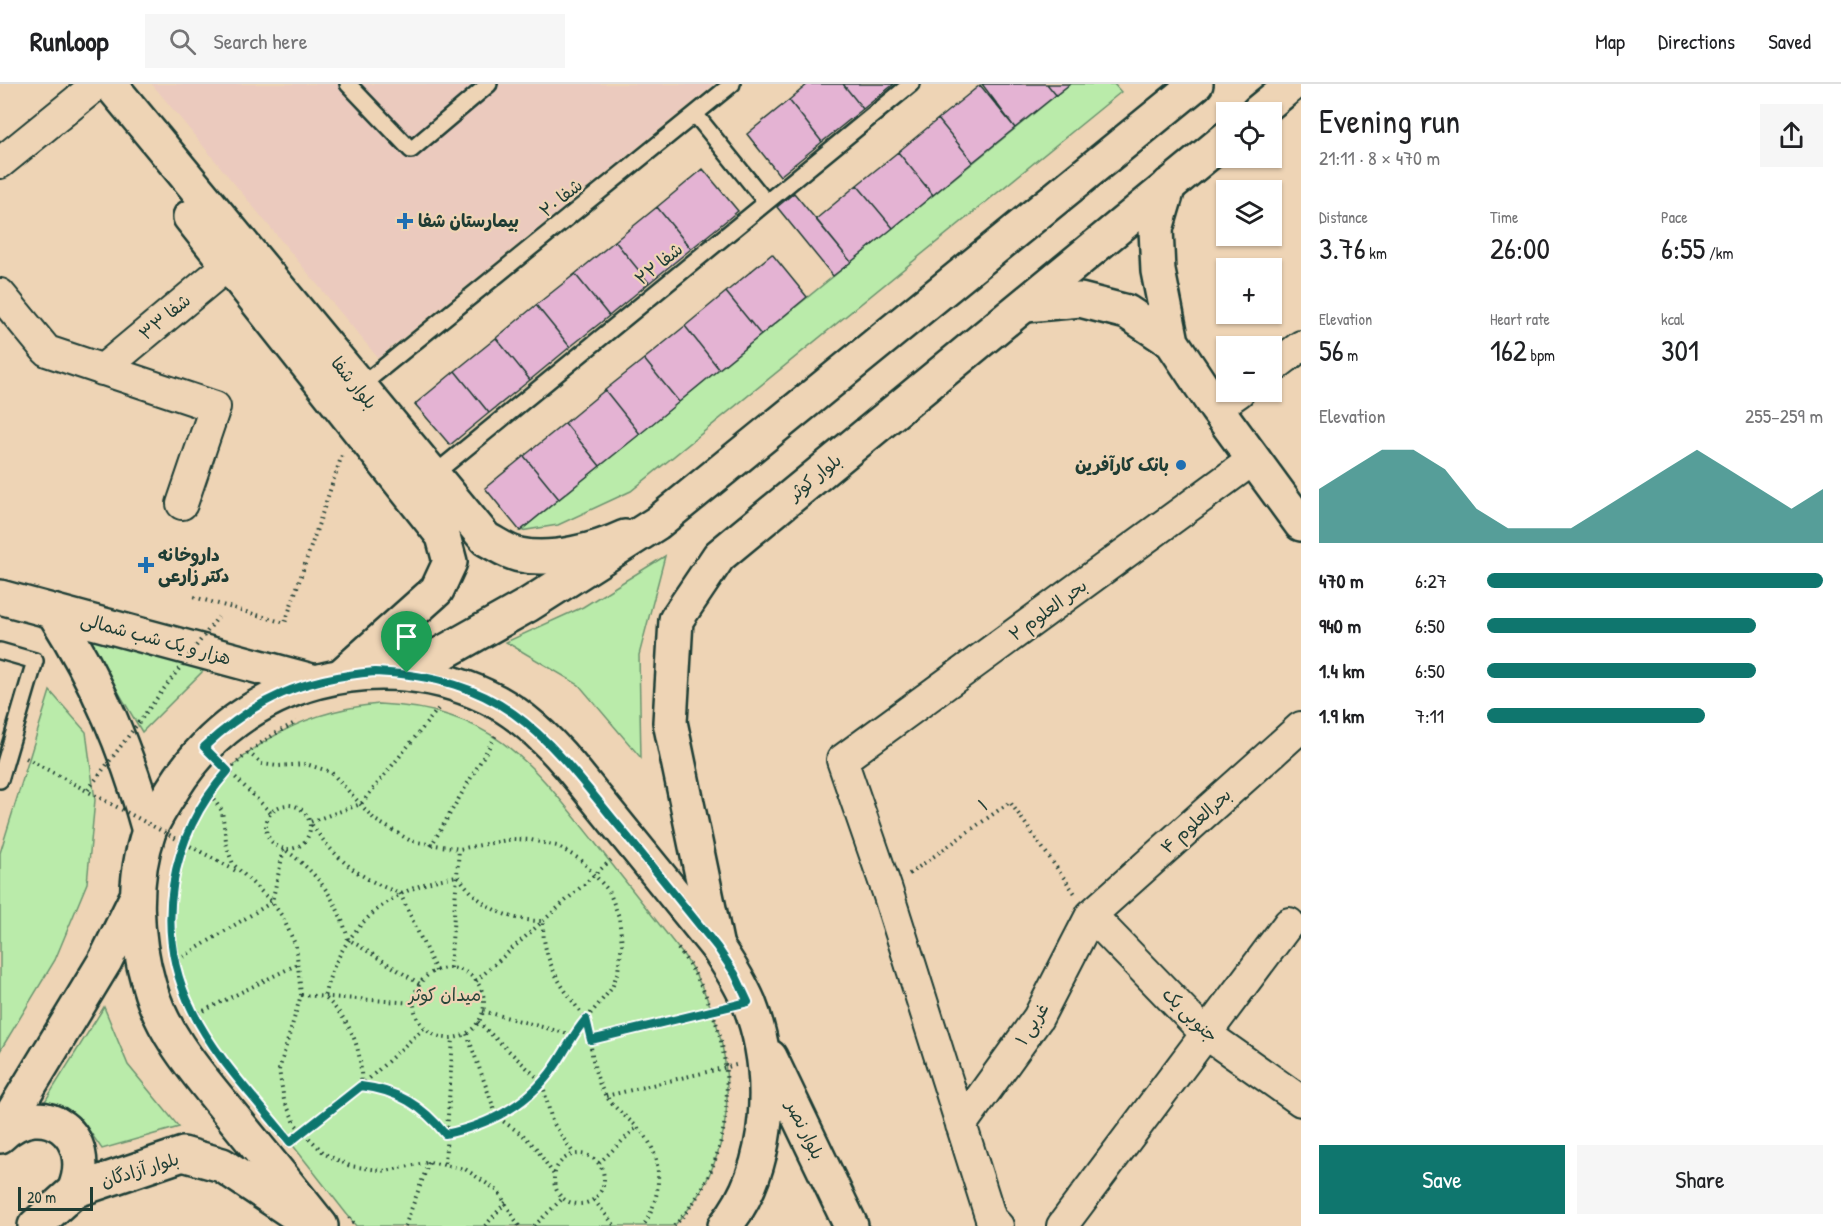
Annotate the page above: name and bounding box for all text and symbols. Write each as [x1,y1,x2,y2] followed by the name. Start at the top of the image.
[145,14,565,68] search box
[30,22,109,60] text: Runloop
[166,25,199,58] icon: search
[214,26,308,56] text: Search here
[1595,27,1625,56] text: Map
[1658,27,1735,56] text: Directions
[1768,27,1811,56] text: Saved
[1319,99,1460,143] text: Evening run
[1216,102,1282,402] map controls
[1216,102,1282,168] button: locate
[1760,104,1823,167] button: share
[1319,144,1440,171] text: 21:11 · 8 × 470 m
[534,173,588,223] street label: شفا ۲۰
[1216,180,1282,246] button: layers
[1319,206,1368,228] text: Distance
[1490,206,1518,228] text: Time
[1661,206,1688,228] text: Pace
[418,208,519,233] place label: بیمارستان شفا
[396,212,414,230] marker: بیمارستان شفا
[1319,228,1366,268] text: 3.76
[1490,228,1550,268] text: 26:00
[1661,228,1705,268] text: 6:55
[629,237,688,291] street label: شفا ۲۲
[1366,242,1387,264] text: km
[1705,242,1733,264] text: /km
[1216,258,1282,324] button: +
[134,288,196,346] street label: شفا ۳۳
[1319,308,1372,330] text: Elevation
[1490,308,1550,330] text: Heart rate
[1661,308,1684,330] text: kcal
[1319,330,1344,370] text: 56
[1490,330,1527,370] text: 162
[1661,330,1699,370] text: 301
[1216,336,1282,402] button: −
[1344,344,1358,366] text: m
[1527,344,1555,366] text: bpm
[325,351,383,414] street label: بلوار شفا
[1319,402,1385,429] text: Elevation
[1745,402,1823,429] text: 255–259 m
[781,447,847,507] street label: بلوار کوثر
[1075,452,1169,477] place label: بانک کارآفرین
[1174,458,1188,472] marker: بانک کارآفرین
[158,542,229,588] place label: داروخانه دکتر زارعی
[139,558,153,572] marker: داروخانه دکتر زارعی
[1319,567,1364,594] text: 470 m
[1415,567,1447,594] text: 6:27
[1003,573,1093,648] street label: بحر العلوم ۲
[78,606,234,671] street label: هزار و یک شب شمالی
[381,611,432,673] pin
[1319,612,1361,639] text: 940 m
[1415,612,1445,639] text: 6:50
[390,620,423,653] icon: arrive
[1319,657,1365,684] text: 1.4 km
[1415,657,1445,684] text: 6:50
[1319,702,1364,729] text: 1.9 km
[1415,702,1444,729] text: 7:11
[1155,782,1238,861] street label: بحرالعلوم ۴
[973,793,993,817] street label: ۱
[407,982,481,1007] park label: میدان کوثر
[1157,982,1224,1048] street label: جنوبی یک
[1009,998,1054,1050] street label: غربی ۱
[779,1094,831,1164] street label: بلوار نصر
[1319,1145,1565,1214] button: Save
[1577,1145,1823,1214] button: Share
[98,1146,182,1193] street label: بلوار آزادگان
[18,1184,93,1212] scale bar
[27,1186,56,1208] text: 20 m

